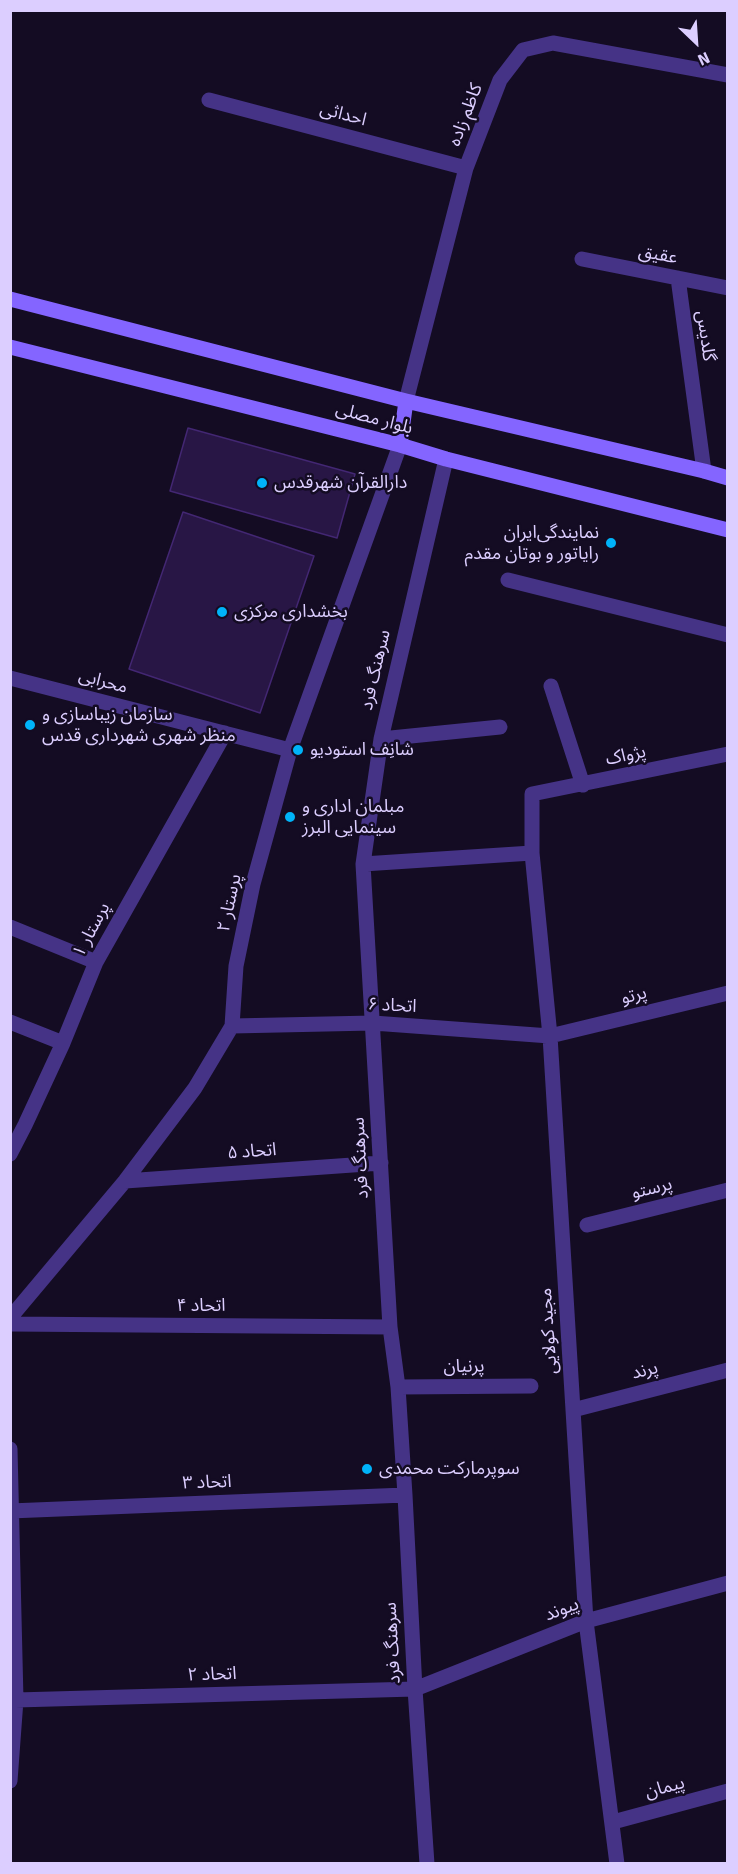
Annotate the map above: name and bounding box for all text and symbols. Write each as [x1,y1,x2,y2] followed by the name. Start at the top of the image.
[666,12,726,72] north arrow
[694,47,713,70] text: N
[444,81,488,149] street label: کاظم زاده
[317,98,369,132] street label: احداثی
[637,241,679,269] street label: عقیق
[691,309,719,363] street label: گلدیس
[333,398,415,440] street label: بلوار مصلی
[274,472,407,494] place label: دارالقرآن شهرقدس
[255,476,269,490] marker: دارالقرآن شهرقدس
[465,522,599,564] place label: نمایندگی‌ایران رایاتور و بوتان مقدم
[604,536,618,550] marker: نمایندگی‌ایران رایاتور و بوتان مقدم
[234,601,348,623] place label: بخشداری مرکزی
[215,605,229,619] marker: بخشداری مرکزی
[356,628,396,712] street label: سرهنگ فرد
[76,665,130,699] street label: محرابی
[42,704,236,746] place label: سازمان زیباسازی و منظر شهری شهرداری قدس
[23,718,37,732] marker: سازمان زیباسازی و منظر شهری شهرداری قدس
[310,739,414,761] place label: شانِف استودیو
[604,741,648,771] street label: پژواک
[291,743,305,757] marker: شانِف استودیو
[302,796,404,838] place label: مبلمان اداری و سینمایی البرز
[283,810,297,824] marker: مبلمان اداری و سینمایی البرز
[213,872,247,934] street label: پرستار ۲
[69,899,115,961] street label: پرستار ۱
[619,982,649,1010] street label: پرتو
[367,994,417,1018] street label: اتحاد ۶
[348,1117,374,1199] street label: سرهنگ فرد
[227,1140,277,1164] street label: اتحاد ۵
[629,1174,675,1204] street label: پرستو
[535,1287,563,1375] street label: مجید کولایی
[176,1295,226,1317] street label: اتحاد ۴
[443,1356,485,1378] street label: پرنیان
[630,1357,660,1385] street label: پرند
[379,1458,520,1480] place label: سوپرمارکت محمدی
[360,1462,374,1476] marker: سوپرمارکت محمدی
[182,1471,232,1495] street label: اتحاد ۳
[542,1594,582,1626] street label: پیوند
[380,1602,406,1684] street label: سرهنگ فرد
[187,1663,237,1687] street label: اتحاد ۲
[643,1772,687,1804] street label: پیمان

